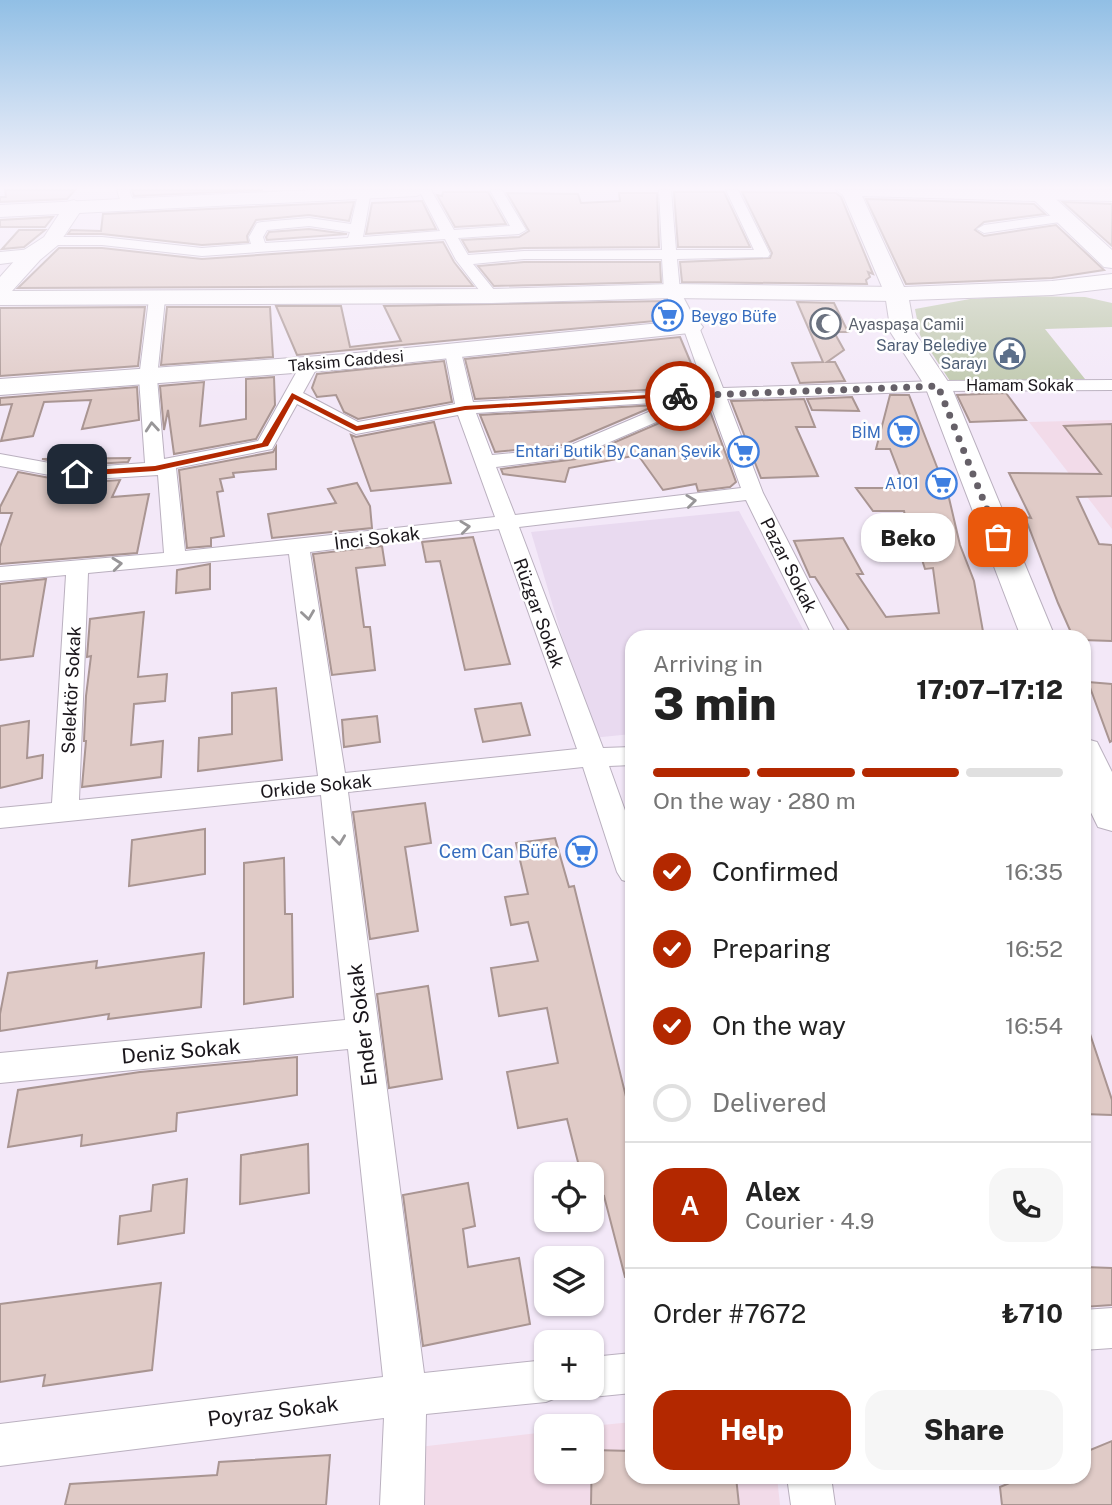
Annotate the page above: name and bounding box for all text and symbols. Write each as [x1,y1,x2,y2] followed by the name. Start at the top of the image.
[651,299,685,333] supermarket icon: Beygo Büfe
[691,307,777,326] place label: Beygo Büfe
[808,307,842,341] mosque icon: Ayaspaşa Camii
[848,315,964,334] place label: Ayaspaşa Camii
[876,336,987,373] place label: Saray Belediye Sarayı
[993,337,1027,371] public building icon: Saray Belediye Sarayı
[287,346,405,376] street label: Taksim Caddesi
[645,361,715,431] courier
[966,376,1074,395] street label: Hamam Sokak
[661,377,699,415] icon: bike
[887,415,921,449] supermarket icon: BİM
[145,421,160,432] one-way arrow
[851,422,881,442] place label: BİM
[727,434,761,468] supermarket icon: Entari Butik By Canan Şevik
[515,442,721,461] place label: Entari Butik By Canan Şevik
[47,444,107,504] pin
[58,455,96,493] icon: home
[925,466,959,500] supermarket icon: A101
[885,474,919,493] place label: A101
[685,493,697,508] one-way arrow
[968,507,1028,567] pin
[862,512,956,562] callout: Beko
[756,514,822,616] street label: Pazar Sokak
[979,518,1017,556] icon: bag
[459,520,471,535] one-way arrow
[333,521,421,554] street label: İnci Sokak
[880,524,936,551] text: Beko
[509,555,569,671] street label: Rüzgar Sokak
[112,557,123,572] one-way arrow
[301,609,316,621] one-way arrow
[57,626,85,754] street label: Selektör Sokak
[653,650,763,677] text: Arriving in
[916,674,1063,705] text: 17:07–17:12
[653,676,777,730] text: 3 min
[259,770,373,802] street label: Orkide Sokak
[653,787,856,814] text: On the way · 280 m
[332,834,347,846] one-way arrow
[564,834,598,868] supermarket icon: Cem Can Büfe
[439,841,558,862] place label: Cem Can Büfe
[653,853,691,891] icon: check
[712,856,839,887] text: Confirmed
[1005,858,1063,885] text: 16:35
[653,930,691,968] icon: check
[712,933,831,964] text: Preparing
[1006,935,1063,962] text: 16:52
[342,962,382,1088] street label: Ender Sokak
[653,1007,691,1045] icon: check
[712,1010,846,1041] text: On the way
[1005,1012,1063,1039] text: 16:54
[120,1033,242,1069] street label: Deniz Sokak
[712,1087,827,1118] text: Delivered
[534,1162,604,1484] map controls
[534,1162,604,1232] button: locate
[989,1168,1063,1242] button: phone
[745,1176,801,1207] text: Alex
[681,1190,699,1221] text: A
[745,1207,874,1234] text: Courier · 4.9
[534,1246,604,1316] button: layers
[653,1298,806,1329] text: Order #7672
[1002,1298,1063,1329] text: ₺710
[534,1330,604,1400] button: +
[653,1390,851,1470] button: Help
[865,1390,1063,1470] button: Share
[206,1391,340,1431] street label: Poyraz Sokak
[534,1414,604,1484] button: −

